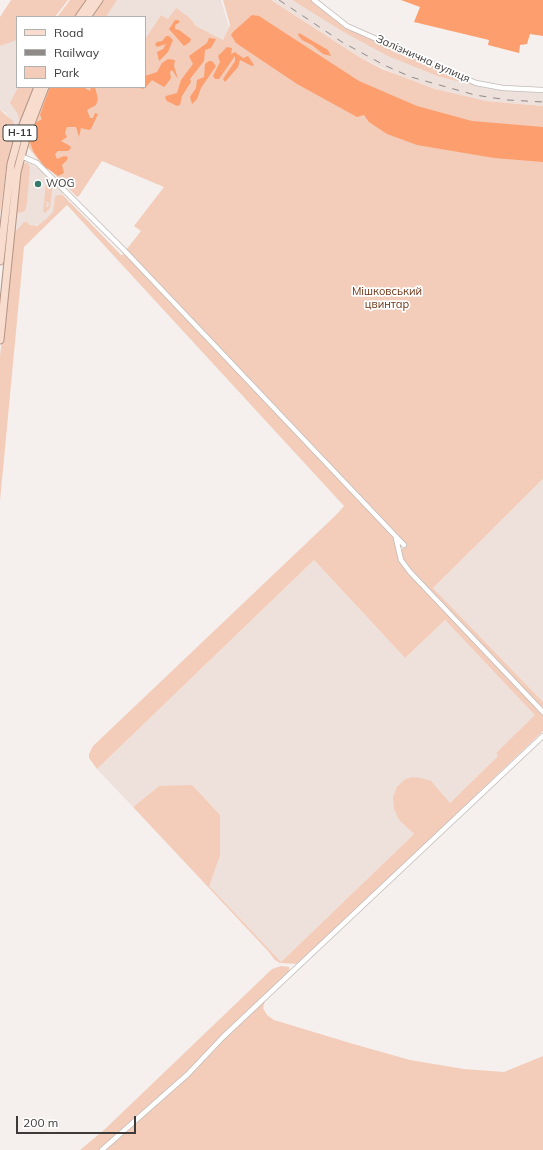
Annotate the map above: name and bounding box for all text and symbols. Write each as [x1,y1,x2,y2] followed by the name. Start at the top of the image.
[16,16,146,88] legend
[54,25,83,40] text: Road
[374,32,472,86] street label: Залізнична вулиця
[54,45,99,60] text: Railway
[54,65,79,80] text: Park
[3,125,37,141] road number: Н-11
[46,177,75,191] place label: WOG
[33,179,43,189] marker: WOG
[352,285,422,311] park label: Мішковський цвинтар
[18,1108,138,1134] scale bar
[23,1115,58,1130] text: 200 m

